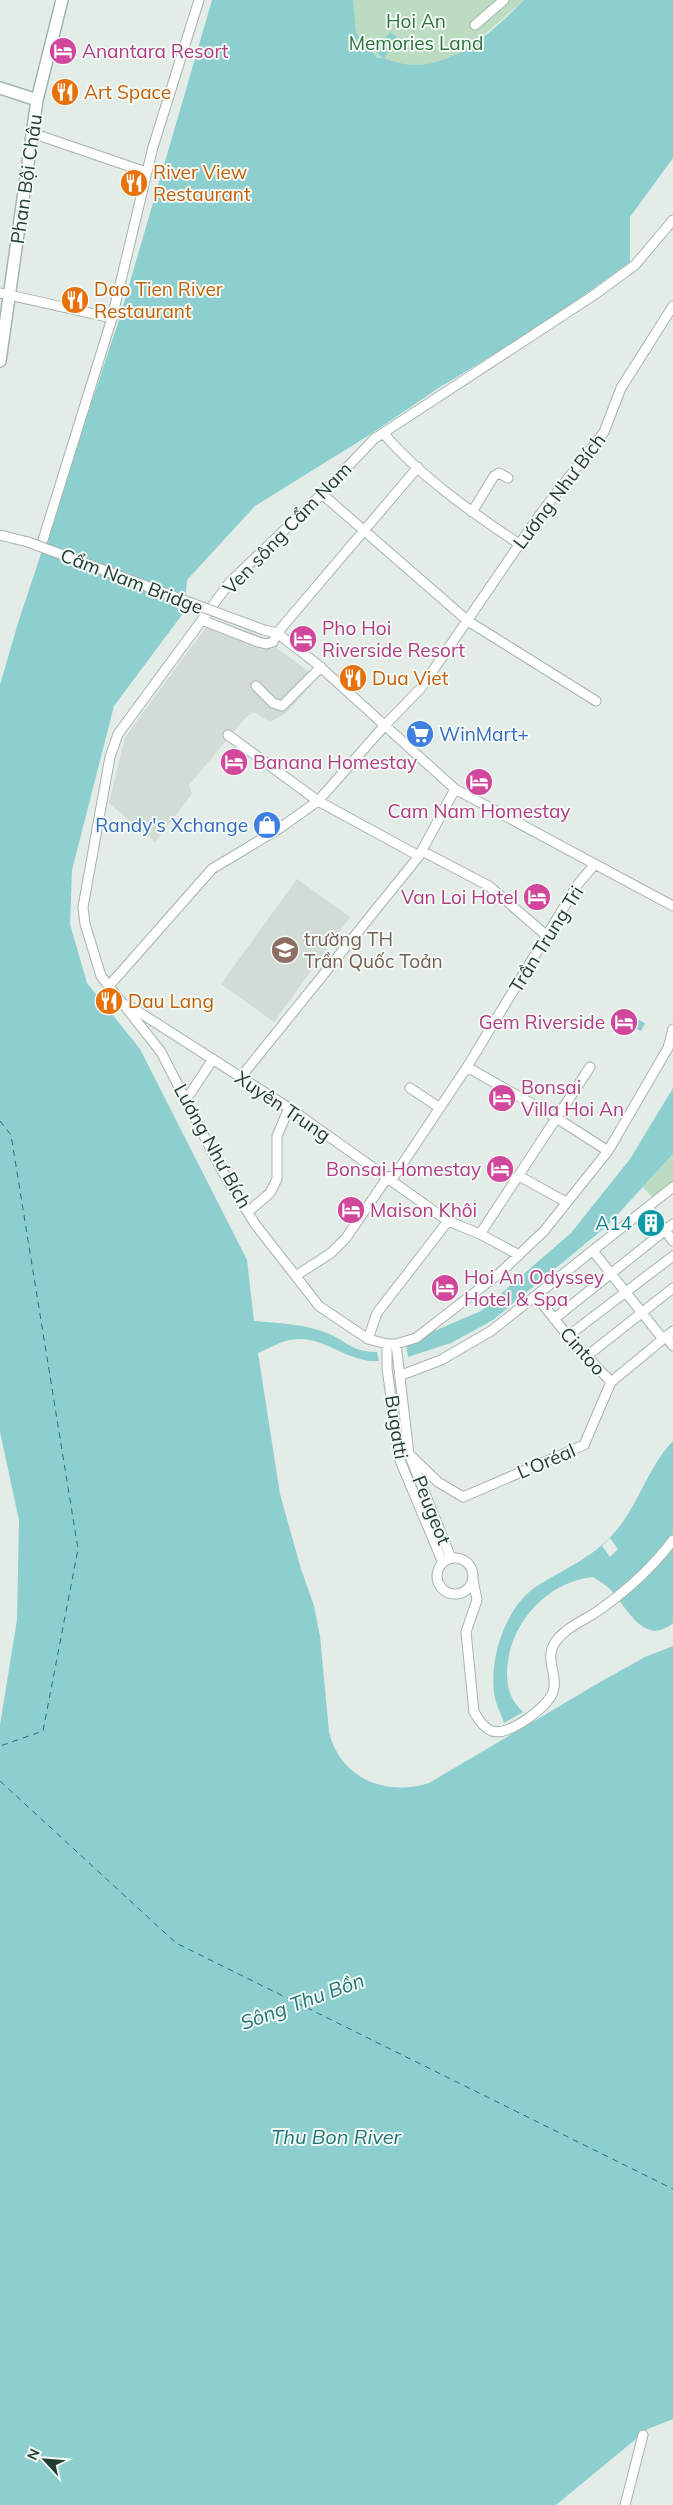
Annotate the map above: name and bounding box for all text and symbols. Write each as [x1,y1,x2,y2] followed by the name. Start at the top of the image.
[349,9,483,55] park label: Hoi An Memories Land
[48,36,78,66] hotel icon: Anantara Resort
[82,39,229,63] place label: Anantara Resort
[50,77,80,107] restaurant icon: Art Space
[84,80,171,104] place label: Art Space
[5,113,47,245] street label: Phan Bội Châu
[153,160,251,206] place label: River View Restaurant
[119,168,149,198] restaurant icon: River View Restaurant
[94,277,223,323] place label: Dao Tien River Restaurant
[60,285,90,315] restaurant icon: Dao Tien River Restaurant
[508,428,610,554] street label: Lương Như Bích
[218,457,356,599] street label: Ven sông Cẩm Nam
[57,543,207,619] street label: Cẩm Nam Bridge
[322,616,465,662] place label: Pho Hoi Riverside Resort
[288,624,318,654] hotel icon: Pho Hoi Riverside Resort
[338,663,368,693] restaurant icon: Dua Viet
[372,666,449,690] place label: Dua Viet
[405,719,435,749] supermarket icon: WinMart+
[439,722,529,746] place label: WinMart+
[219,747,249,777] hotel icon: Banana Homestay
[253,750,417,774] place label: Banana Homestay
[464,767,494,797] hotel icon: Cam Nam Homestay
[388,799,570,823] place label: Cam Nam Homestay
[252,810,282,840] shop icon: Randy's Xchange
[95,813,248,837] place label: Randy's Xchange
[504,881,588,997] street label: Trần Trung Tri
[522,882,552,912] hotel icon: Van Loi Hotel
[401,885,518,909] place label: Van Loi Hotel
[304,927,443,973] place label: trường TH Trần Quốc Toản
[270,935,300,965] school or university icon: trường TH Trần Quốc Toản
[94,986,124,1016] restaurant icon: Dau Lang
[128,989,214,1013] place label: Dau Lang
[609,1007,639,1037] hotel icon: Gem Riverside
[479,1010,605,1034] place label: Gem Riverside
[231,1065,335,1147] street label: Xuyên Trung
[521,1075,624,1121] place label: Bonsai Villa Hoi An
[169,1079,257,1213] street label: Lương Như Bích
[487,1083,517,1113] hotel icon: Bonsai Villa Hoi An
[485,1154,515,1184] hotel icon: Bonsai Homestay
[326,1157,481,1181] place label: Bonsai Homestay
[336,1195,366,1225] hotel icon: Maison Khôi
[370,1198,477,1222] place label: Maison Khôi
[636,1208,666,1238] building icon: A14
[595,1211,632,1235] place label: A14
[464,1265,604,1311] place label: Hoi An Odyssey Hotel & Spa
[430,1273,460,1303] hotel icon: Hoi An Odyssey Hotel & Spa
[555,1322,611,1380] street label: Cintoo
[380,1393,414,1461] street label: Bugatti
[513,1438,579,1484] street label: L’Oréal
[407,1472,457,1548] street label: Peugeot
[237,1967,367,2035] water label: Sông Thu Bồn
[271,2124,402,2149] water label: Thu Bon River
[20,2435,70,2485] north arrow
[23,2446,44,2463] text: N

